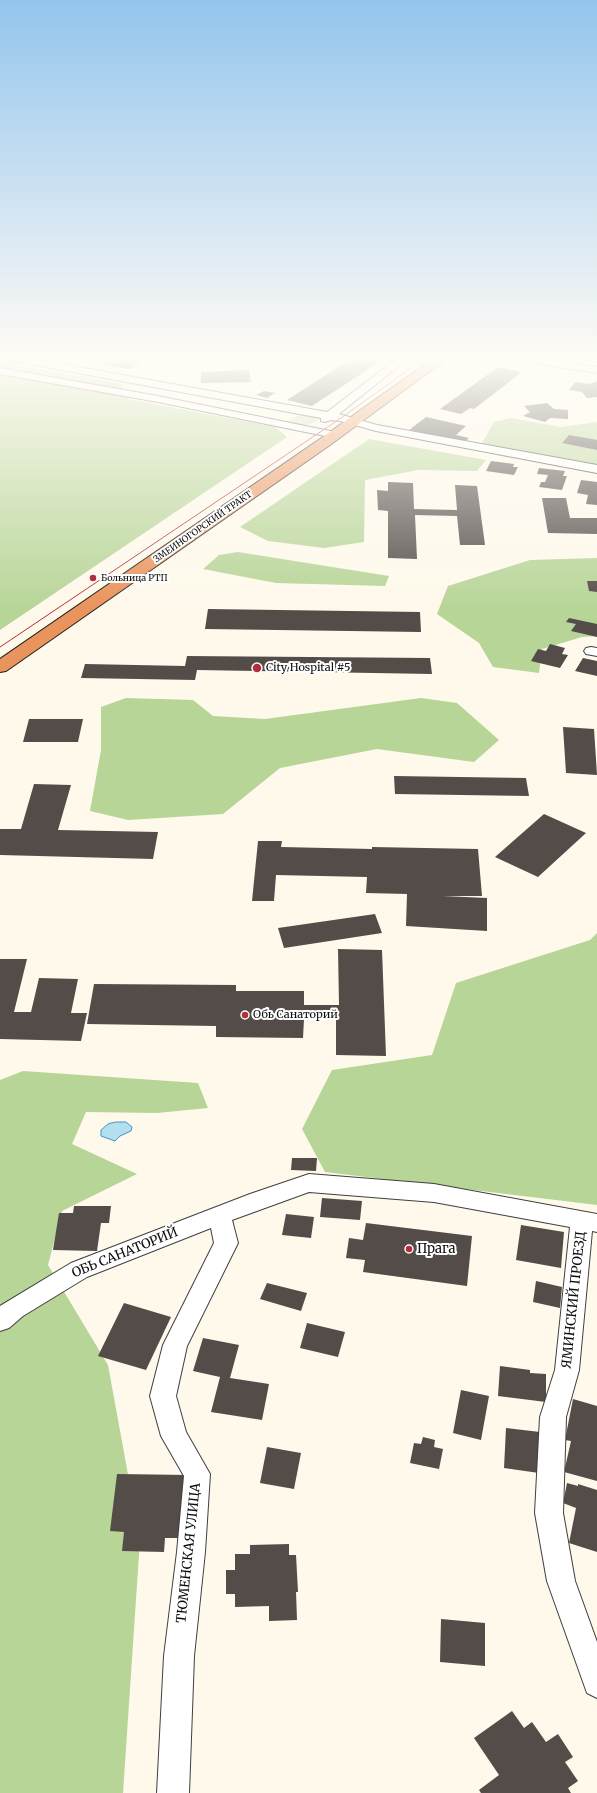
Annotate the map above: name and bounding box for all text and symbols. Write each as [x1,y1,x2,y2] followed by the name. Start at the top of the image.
[152,489,254,565] street label: ЗМЕИНОГОРСКИЙ ТРАКТ
[88,573,98,583] marker: Больница РТП
[101,573,168,583] place label: Больница РТП
[266,661,350,675] place label: City Hospital #5
[251,662,263,674] marker: City Hospital #5
[253,1008,338,1022] place label: Обь Санаторий
[240,1010,250,1020] marker: Обь Санаторий
[70,1225,180,1281] street label: ОБЬ САНАТОРИЙ
[559,1230,589,1370] street label: ЯМИНСКИЙ ПРОЕЗД
[417,1241,455,1257] place label: Прага
[404,1244,414,1254] marker: Прага
[174,1482,204,1624] street label: ТЮМЕНСКАЯ УЛИЦА

